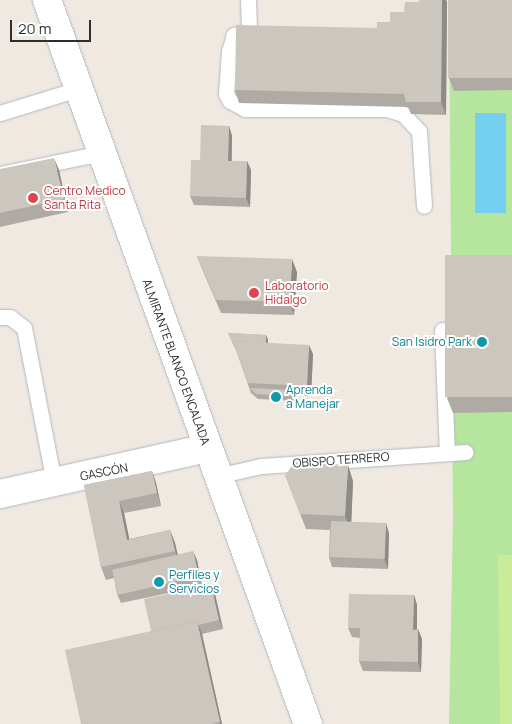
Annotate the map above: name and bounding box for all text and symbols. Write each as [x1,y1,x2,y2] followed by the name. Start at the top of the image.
[12,10,94,42] scale bar
[18,18,51,39] text: 20 m
[44,184,126,212] place label: Centro Medico Santa Rita
[26,191,40,205] marker: Centro Medico Santa Rita
[139,277,213,447] street label: ALMIRANTE BLANCO ENCALADA
[265,279,329,307] place label: Laboratorio Hidalgo
[247,286,261,300] marker: Laboratorio Hidalgo
[392,335,472,349] place label: San Isidro Park
[476,336,488,348] marker: San Isidro Park
[286,383,340,411] place label: Aprenda a Manejar
[270,391,282,403] marker: Aprenda a Manejar
[292,449,390,471] street label: OBISPO TERRERO
[79,460,129,484] street label: GASCÓN
[169,568,220,596] place label: Perfiles y Servicios
[153,576,165,588] marker: Perfiles y Servicios

